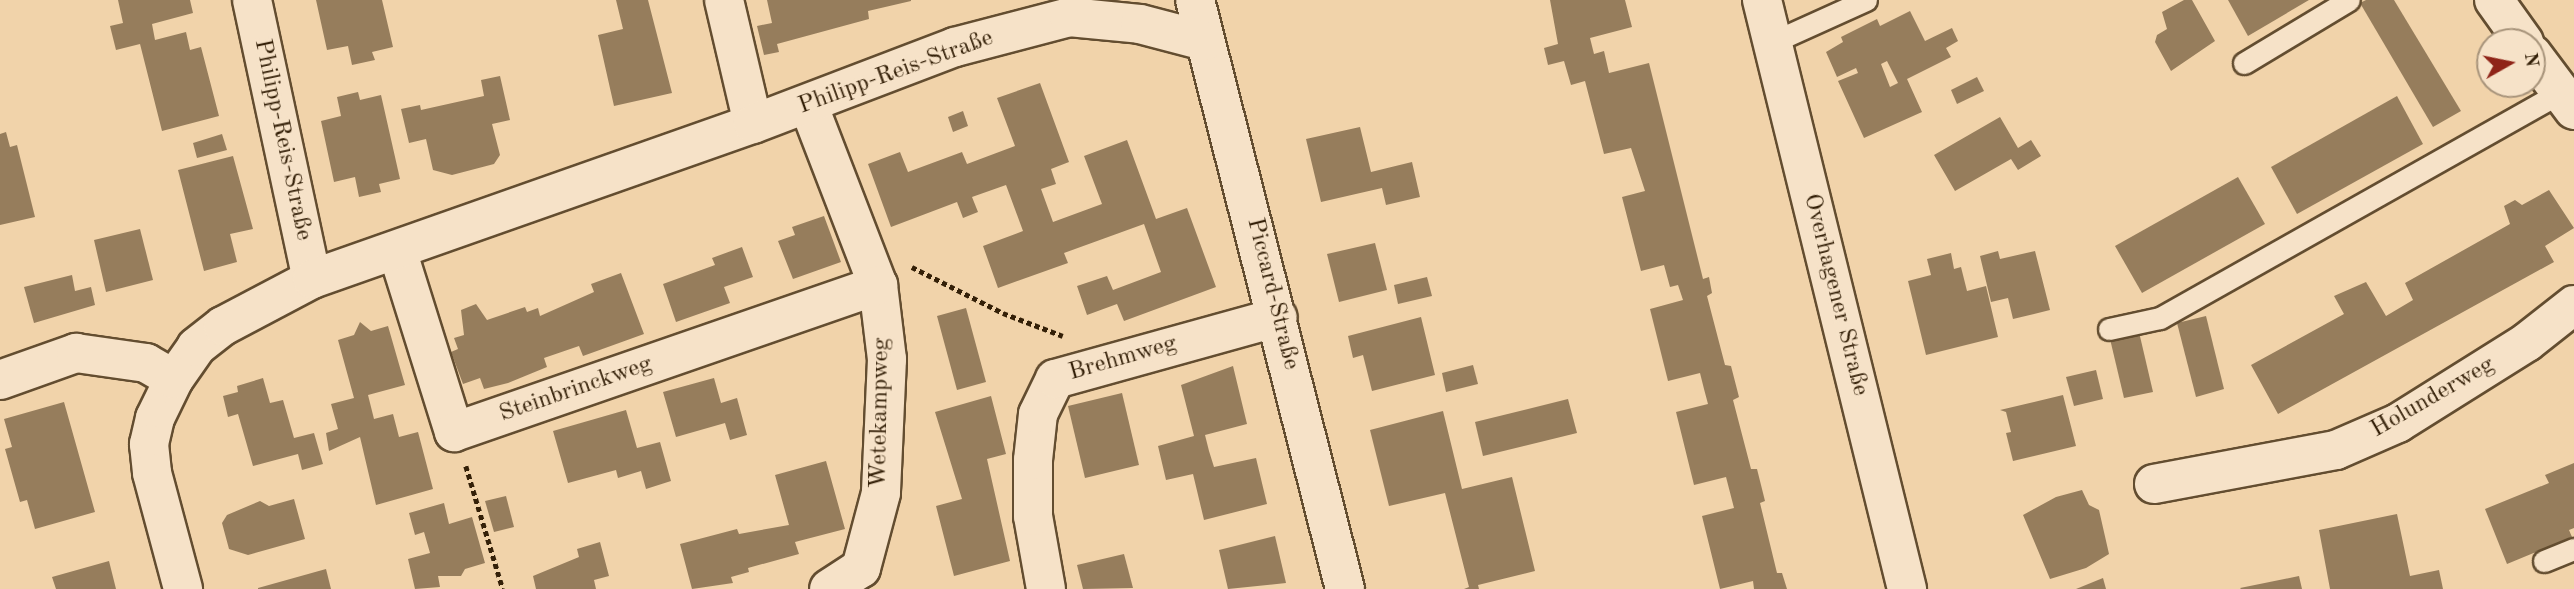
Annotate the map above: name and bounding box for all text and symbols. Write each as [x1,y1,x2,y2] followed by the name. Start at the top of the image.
[795,24,997,122] street label: Philipp-Reis-Straße
[2476,28,2546,98] north arrow
[247,37,317,243] street label: Philipp-Reis-Straße
[2520,51,2541,69] text: N
[1796,191,1874,399] street label: Overhagener Straße
[1239,215,1305,373] street label: Piccard-Straße
[1066,330,1180,388] street label: Brehmweg
[865,337,897,489] street label: Wetekampweg
[496,350,656,430] street label: Steinbrinckweg
[2366,351,2500,445] street label: Holunderweg

